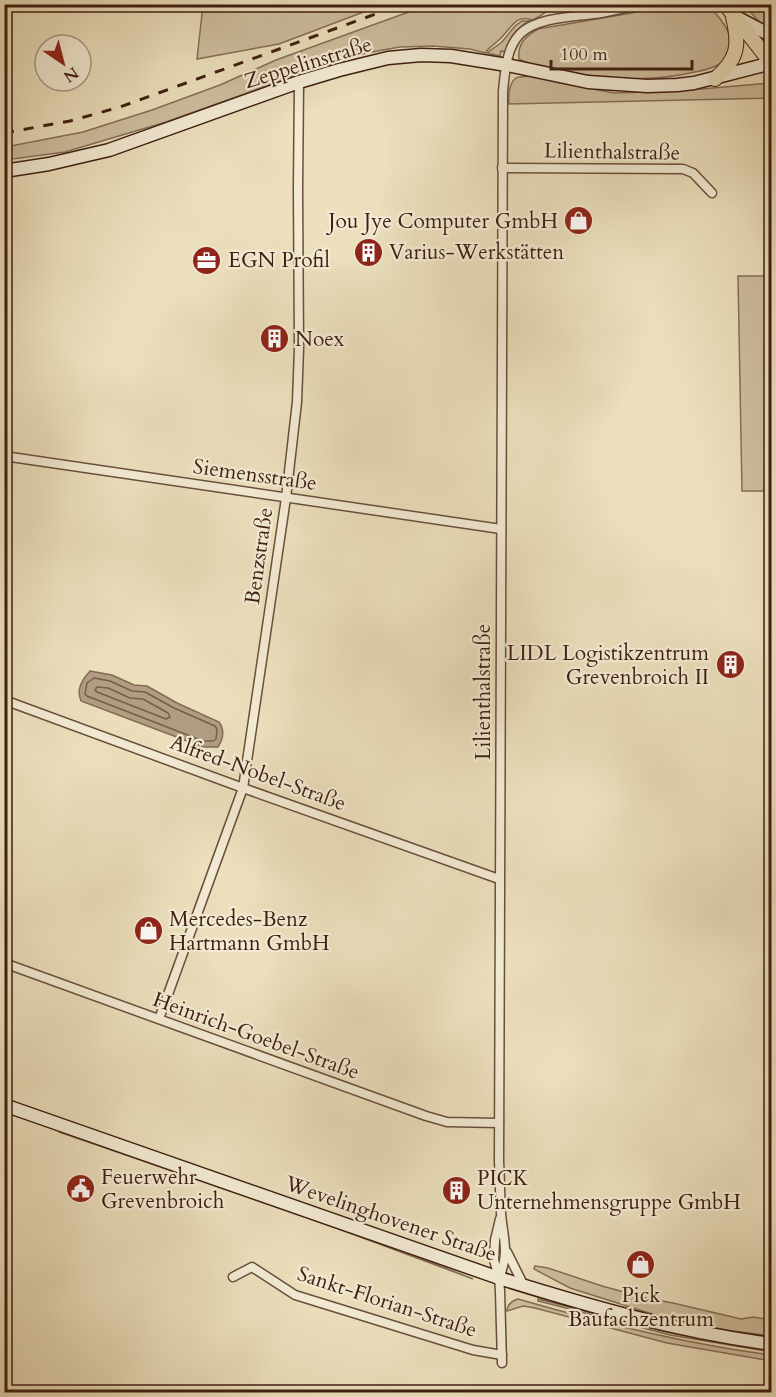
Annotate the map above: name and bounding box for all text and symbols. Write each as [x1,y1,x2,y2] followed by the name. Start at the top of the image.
[241,30,375,96] street label: Zeppelinstraße
[33,33,93,93] north arrow
[551,33,692,71] scale bar
[560,42,608,67] text: 100 m
[59,61,83,88] text: N
[544,136,680,168] street label: Lilienthalstraße
[563,205,595,237] shop icon: Jou Jye Computer GmbH
[325,207,558,236] place label: Jou Jye Computer GmbH
[352,236,384,268] building icon: Varius-Werkstätten
[389,238,564,267] place label: Varius-Werkstätten
[191,244,223,276] office icon: EGN Profil
[228,246,330,275] place label: EGN Profil
[258,323,290,355] building icon: Noex
[295,325,345,354] place label: Noex
[191,452,319,498] street label: Siemensstraße
[238,506,280,606] street label: Benzstraße
[469,624,498,760] street label: Lilienthalstraße
[507,639,709,692] place label: LIDL Logistikzentrum Grevenbroich II
[714,649,746,681] building icon: LIDL Logistikzentrum Grevenbroich II
[166,728,350,818] street label: Alfred-Nobel-Straße
[169,905,329,958] place label: Mercedes-Benz Hartmann GmbH
[132,915,164,947] shop icon: Mercedes-Benz Hartmann GmbH
[149,985,363,1087] street label: Heinrich-Goebel-Straße
[101,1163,225,1216] place label: Feuerwehr Grevenbroich
[477,1164,741,1217] place label: PICK Unternehmensgruppe GmbH
[281,1169,500,1269] street label: Wevelinghovener Straße
[64,1173,96,1205] public building icon: Feuerwehr Grevenbroich
[440,1174,472,1206] building icon: PICK Unternehmensgruppe GmbH
[625,1248,657,1280] shop icon: Pick Baufachzentrum
[293,1259,481,1345] street label: Sankt-Florian-Straße
[568,1281,714,1334] place label: Pick Baufachzentrum

